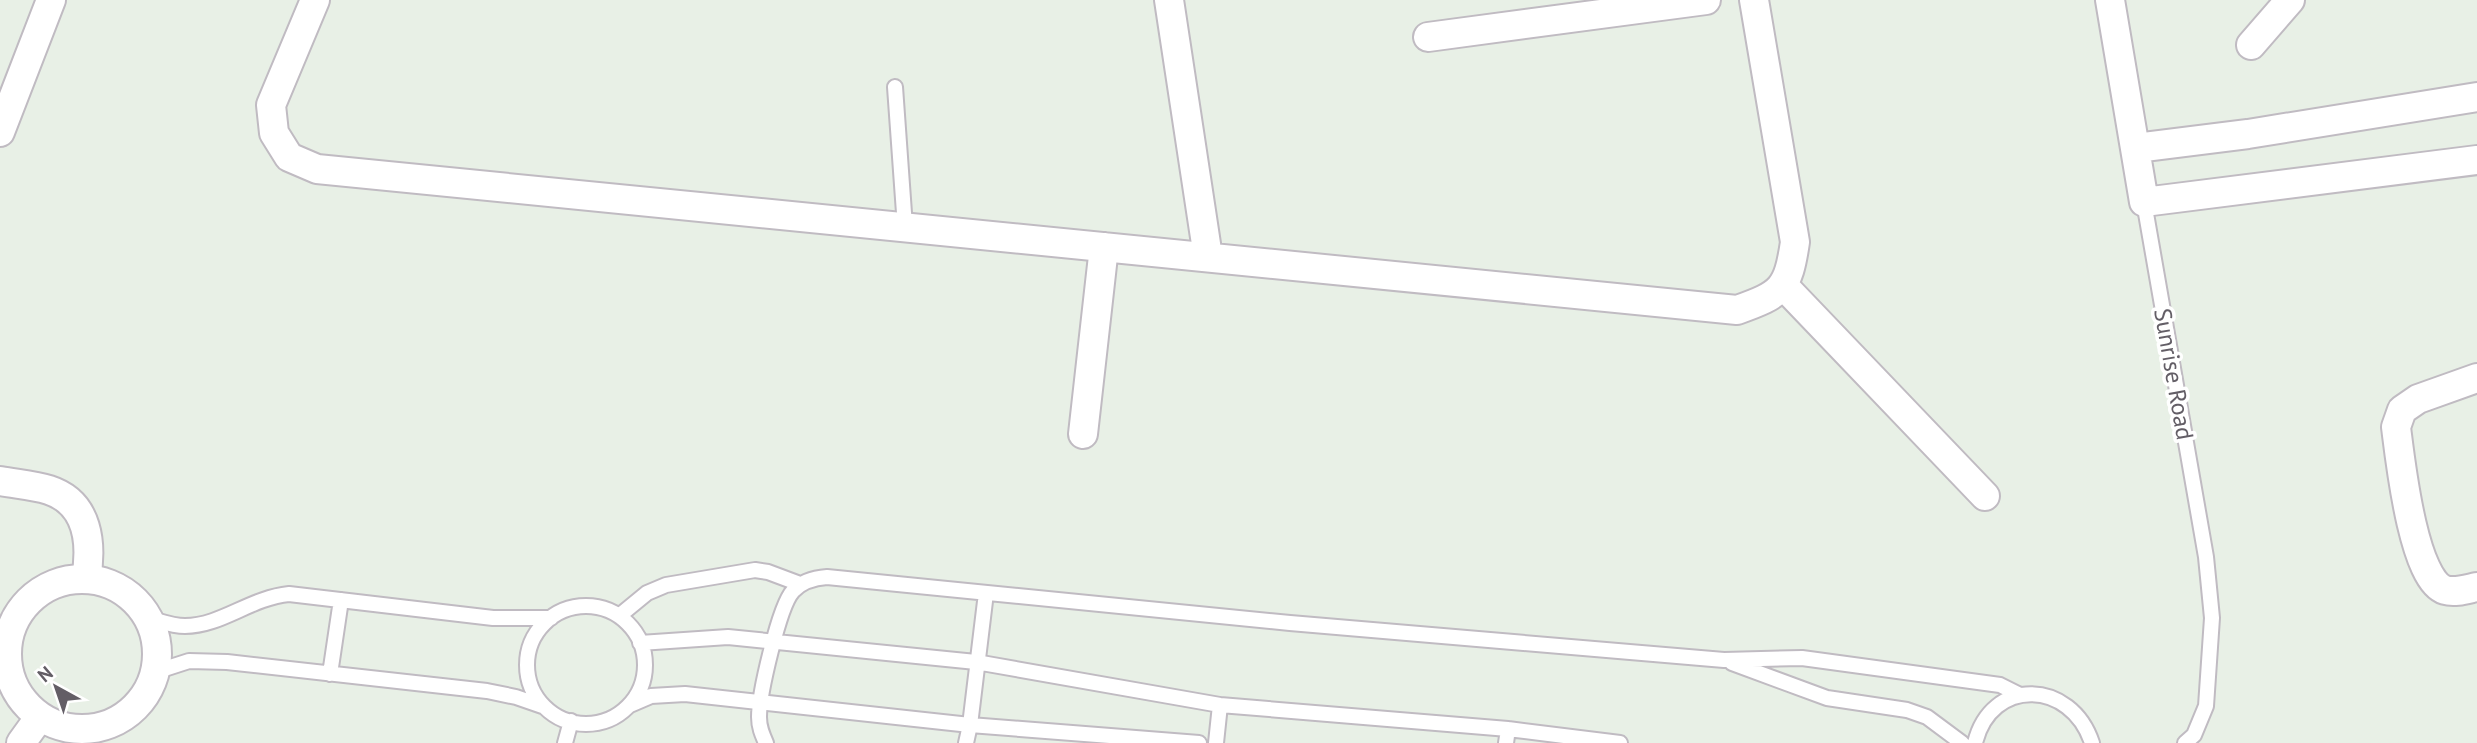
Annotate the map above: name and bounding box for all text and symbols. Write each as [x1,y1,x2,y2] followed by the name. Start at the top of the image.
[2147,306,2201,442] street label: Sunrise Road
[21,652,91,722] north arrow
[33,661,58,687] text: N

